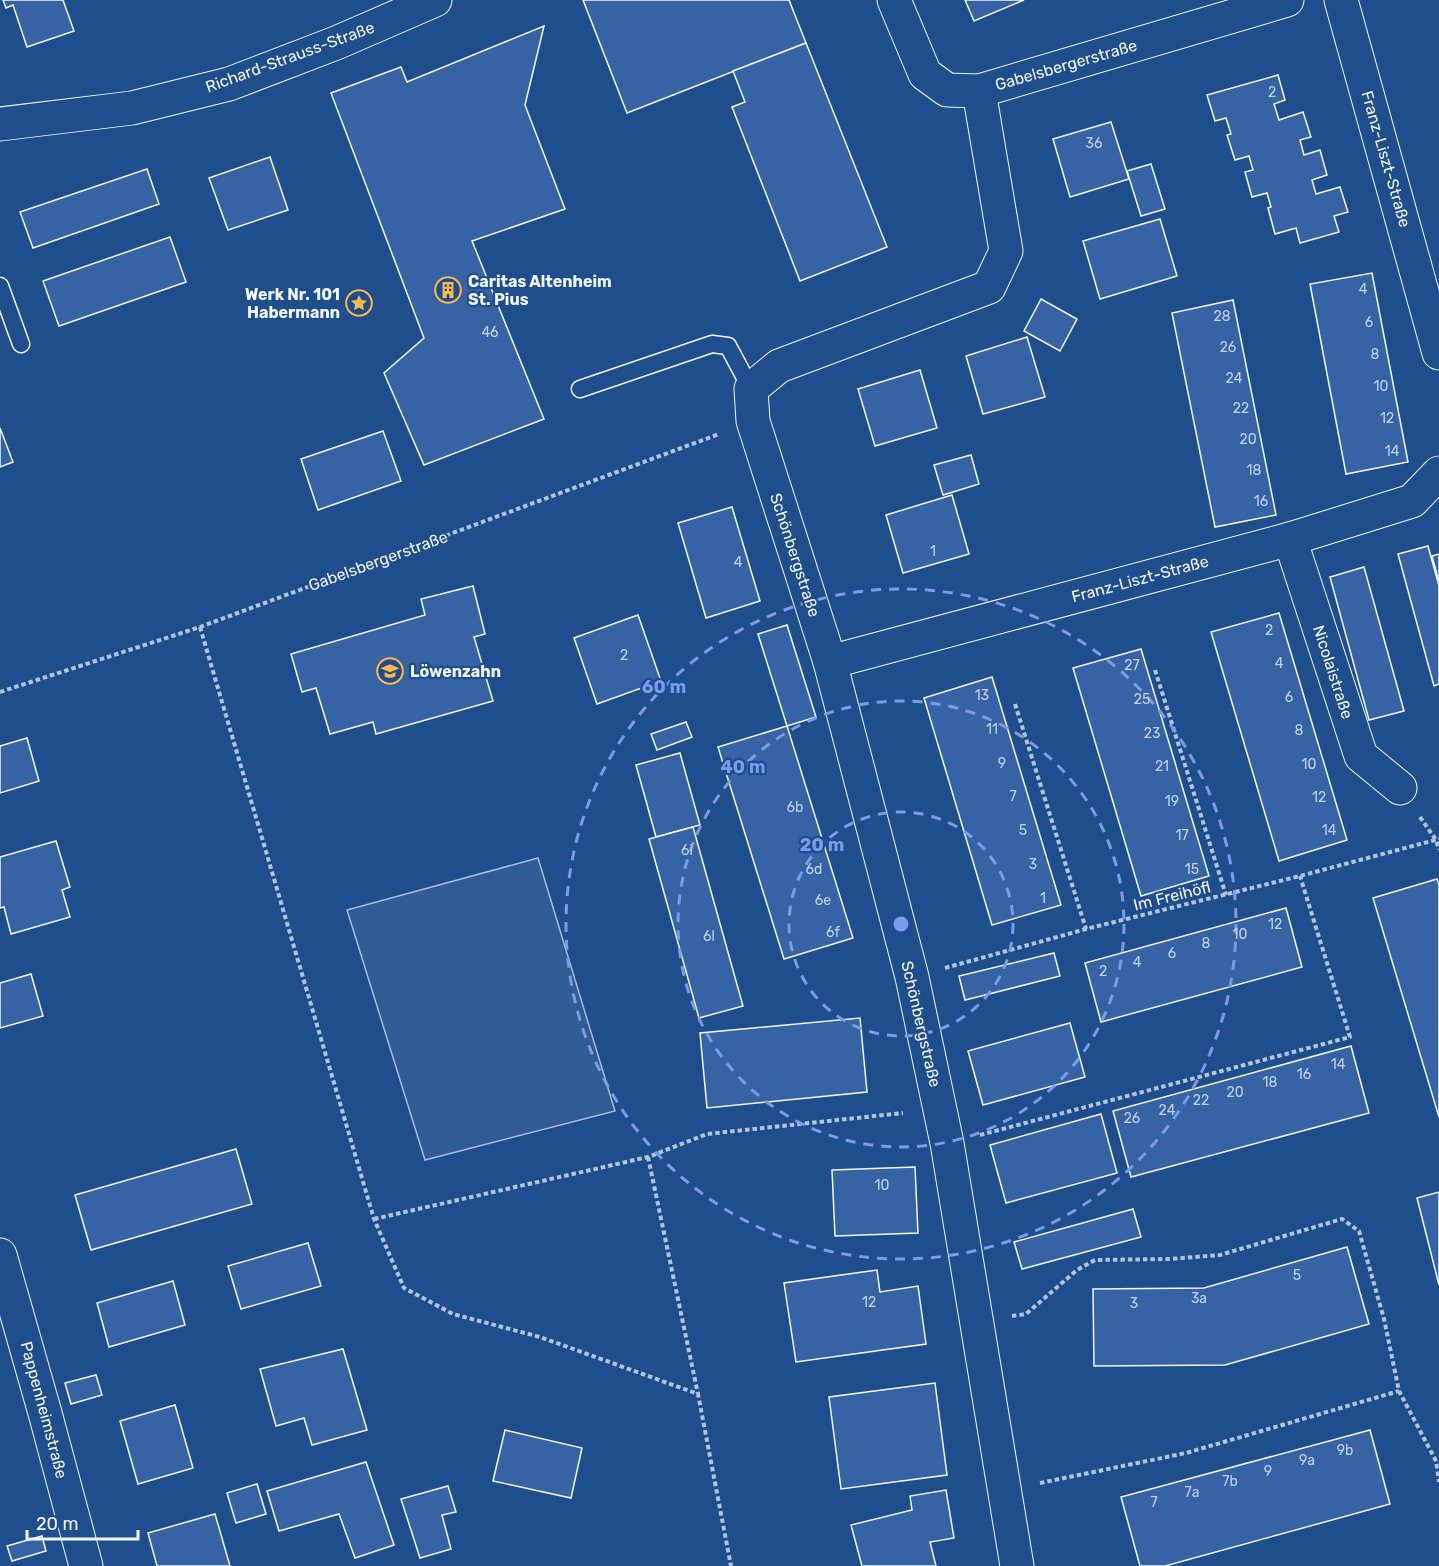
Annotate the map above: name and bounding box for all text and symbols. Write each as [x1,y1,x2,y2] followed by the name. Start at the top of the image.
[203,18,377,96] street label: Richard-Strauss-Straße
[993,36,1139,94] street label: Gabelsbergerstraße
[1268,84,1276,101] house number: 2
[1357,89,1415,229] street label: Franz-Liszt-Straße
[1086,135,1102,152] house number: 36
[468,272,612,309] place label: Caritas Altenheim St. Pius
[433,275,463,305] building icon: Caritas Altenheim St. Pius
[1359,281,1368,298] house number: 4
[245,285,340,322] place label: Werk Nr. 101 Habermann
[344,288,374,318] place icon: Werk Nr. 101 Habermann
[1213,308,1231,325] house number: 28
[1365,314,1373,331] house number: 6
[481,324,499,341] house number: 46
[1220,339,1236,356] house number: 26
[1371,346,1380,363] house number: 8
[1226,370,1243,387] house number: 24
[1374,378,1389,395] house number: 10
[1233,400,1249,417] house number: 22
[1380,410,1394,427] house number: 12
[1239,431,1257,448] house number: 20
[1385,443,1400,460] house number: 14
[1247,462,1262,479] house number: 18
[766,491,824,619] street label: Schönbergstraße
[1254,493,1268,510] house number: 16
[306,527,450,595] street label: Gabelsbergerstraße
[930,543,936,560] house number: 1
[1069,552,1211,606] street label: Franz-Liszt-Straße
[734,554,743,571] house number: 4
[1265,622,1273,639] house number: 2
[1309,623,1357,721] street label: Nicolaistraße
[620,647,628,664] house number: 2
[1275,655,1284,672] house number: 4
[375,656,405,686] school or university icon: Löwenzahn
[1124,657,1140,674] house number: 27
[410,662,501,681] place label: Löwenzahn
[642,676,686,698] text: 60 m
[975,687,989,704] house number: 13
[1285,689,1293,706] house number: 6
[1134,691,1150,708] house number: 25
[986,721,998,738] house number: 11
[1295,722,1304,739] house number: 8
[1144,725,1160,742] house number: 23
[998,755,1006,772] house number: 9
[721,756,765,778] text: 40 m
[1302,756,1317,773] house number: 10
[1155,758,1169,775] house number: 21
[1009,788,1017,805] house number: 7
[1312,789,1326,806] house number: 12
[1165,793,1179,810] house number: 19
[787,799,803,816] house number: 6b
[1019,822,1027,839] house number: 5
[1322,822,1337,839] house number: 14
[1175,827,1189,844] house number: 17
[800,834,844,856] text: 20 m
[681,842,693,859] house number: 6i
[1029,856,1037,873] house number: 3
[806,861,822,878] house number: 6d
[1185,861,1199,878] house number: 15
[1131,877,1213,915] street label: Im Freihöfl
[1040,890,1046,907] house number: 1
[815,892,831,909] house number: 6e
[891,914,911,934] centre of rings
[1268,916,1282,933] house number: 12
[826,924,841,941] house number: 6f
[1233,926,1248,943] house number: 10
[703,928,715,945] house number: 6l
[1202,935,1211,952] house number: 8
[1168,945,1176,962] house number: 6
[1133,954,1142,971] house number: 4
[897,959,945,1089] street label: Schönbergstraße
[1099,963,1107,980] house number: 2
[1331,1056,1346,1073] house number: 14
[1297,1066,1311,1083] house number: 16
[1263,1074,1278,1091] house number: 18
[1226,1084,1244,1101] house number: 20
[1193,1092,1209,1109] house number: 22
[1159,1102,1176,1119] house number: 24
[1124,1110,1140,1127] house number: 26
[875,1177,890,1194] house number: 10
[1293,1267,1301,1284] house number: 5
[1191,1290,1207,1307] house number: 3a
[862,1294,876,1311] house number: 12
[1130,1295,1138,1312] house number: 3
[17,1339,71,1481] street label: Pappenheimstraße
[1337,1442,1353,1459] house number: 9b
[1299,1452,1315,1469] house number: 9a
[1264,1463,1272,1480] house number: 9
[1222,1473,1238,1490] house number: 7b
[1185,1484,1199,1501] house number: 7a
[1150,1494,1158,1511] house number: 7
[27,1503,138,1541] scale bar
[36,1513,78,1535] text: 20 m

